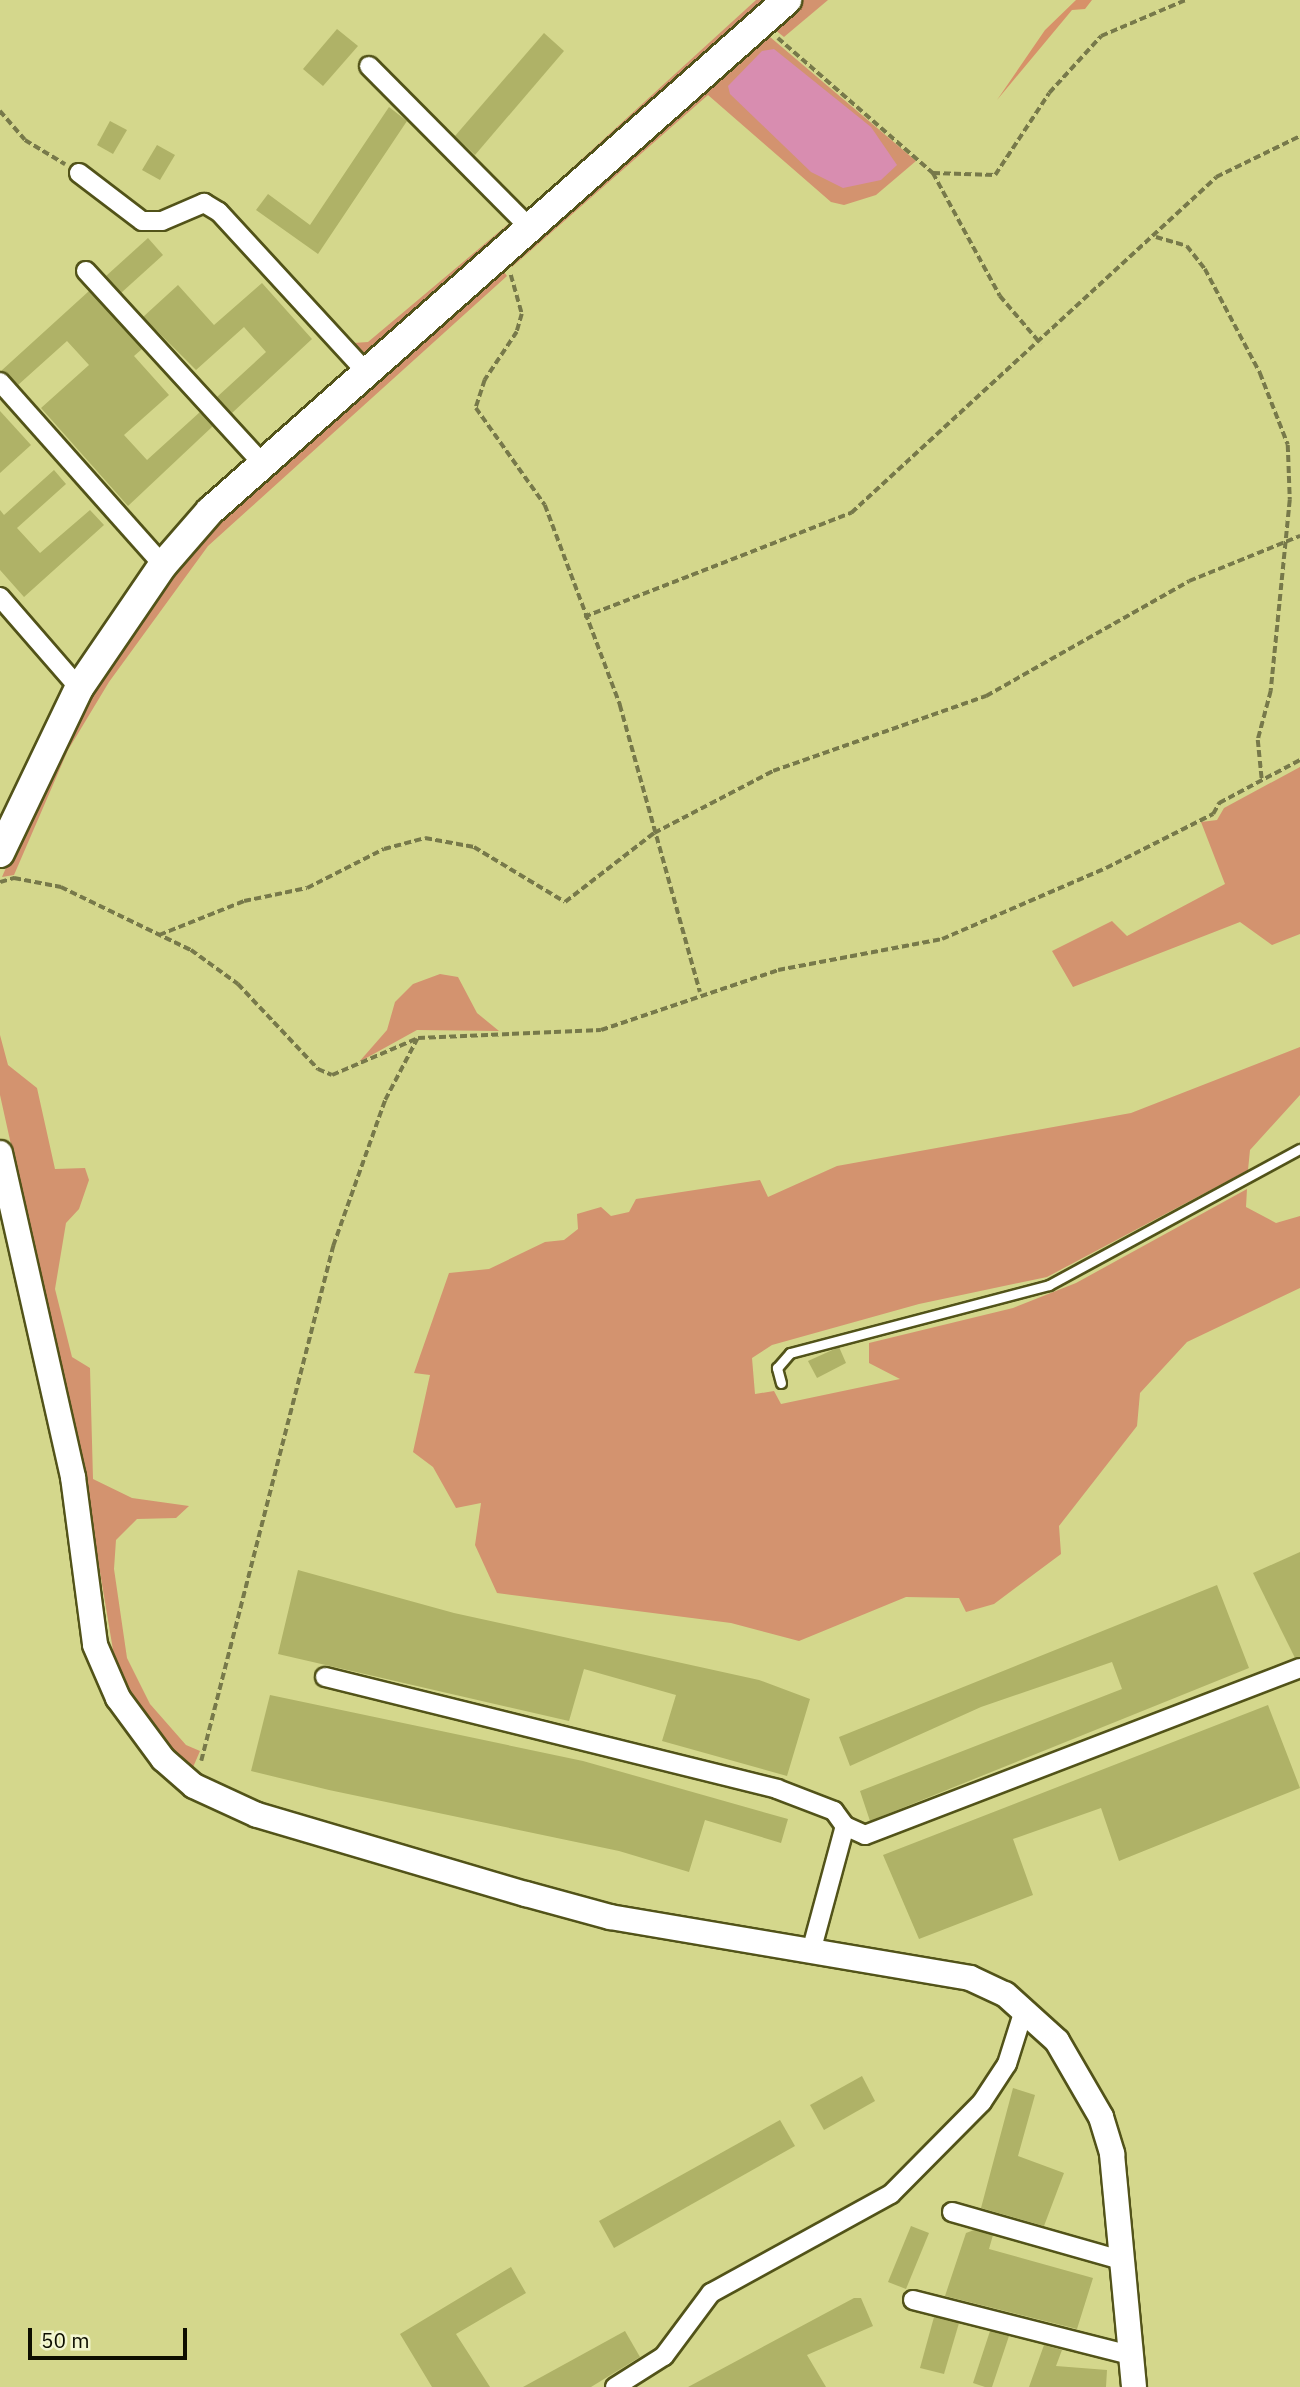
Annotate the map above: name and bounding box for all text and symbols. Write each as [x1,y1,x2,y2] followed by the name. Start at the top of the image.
[32,2314,191,2358] scale bar
[41,2326,90,2354] text: 50 m

